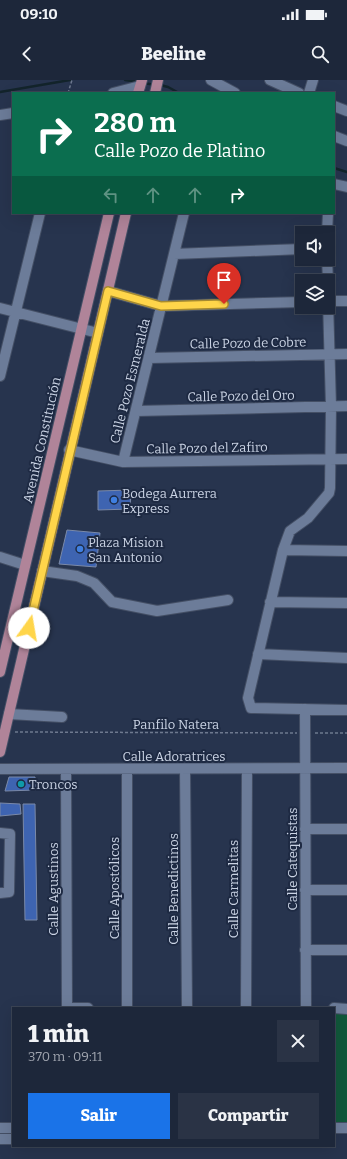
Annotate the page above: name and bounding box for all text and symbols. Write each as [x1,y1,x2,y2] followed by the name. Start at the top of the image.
[20,5,58,23] text: 09:10
[16,43,38,65] icon: back
[141,43,206,65] text: Beeline
[309,43,331,65] icon: search
[94,106,176,139] text: 280 m
[28,108,80,160] icon: right
[94,140,265,162] text: Calle Pozo de Platino
[100,184,122,206] icon: left
[142,184,164,206] icon: ahead
[184,184,206,206] icon: ahead
[226,184,248,206] icon: right
[295,226,335,314] map controls
[295,226,335,266] button: sound
[207,263,241,304] pin
[213,269,235,291] icon: arrive
[295,274,335,314] button: layers
[107,317,153,445] street label: Calle Pozo Esmeralda
[189,334,307,352] street label: Calle Pozo de Cobre
[20,375,64,505] street label: Avenida Constitución
[187,388,295,404] street label: Calle Pozo del Oro
[146,439,268,457] street label: Calle Pozo del Zafiro
[122,486,217,516] place label: Bodega Aurrera Express
[109,495,119,505] marker: Bodega Aurrera Express
[88,535,164,565] place label: Plaza Mision San Antonio
[75,544,85,554] marker: Plaza Mision San Antonio
[8,607,50,649] position arrow
[133,717,219,732] street label: Panfilo Natera
[123,749,225,764] street label: Calle Adoratrices
[29,777,78,792] place label: Troncos
[16,779,26,789] marker: Troncos
[285,808,300,910] street label: Calle Catequistas
[166,833,181,945] street label: Calle Benedictinos
[107,837,122,939] street label: Calle Apostólicos
[226,840,241,938] street label: Calle Carmelitas
[46,842,61,936] street label: Calle Agustinos
[28,1020,89,1048] text: 1 min
[277,1020,319,1062] button: close
[28,1049,102,1064] text: 370 m · 09:11
[28,1093,170,1139] button: Salir
[178,1093,319,1139] button: Compartir

